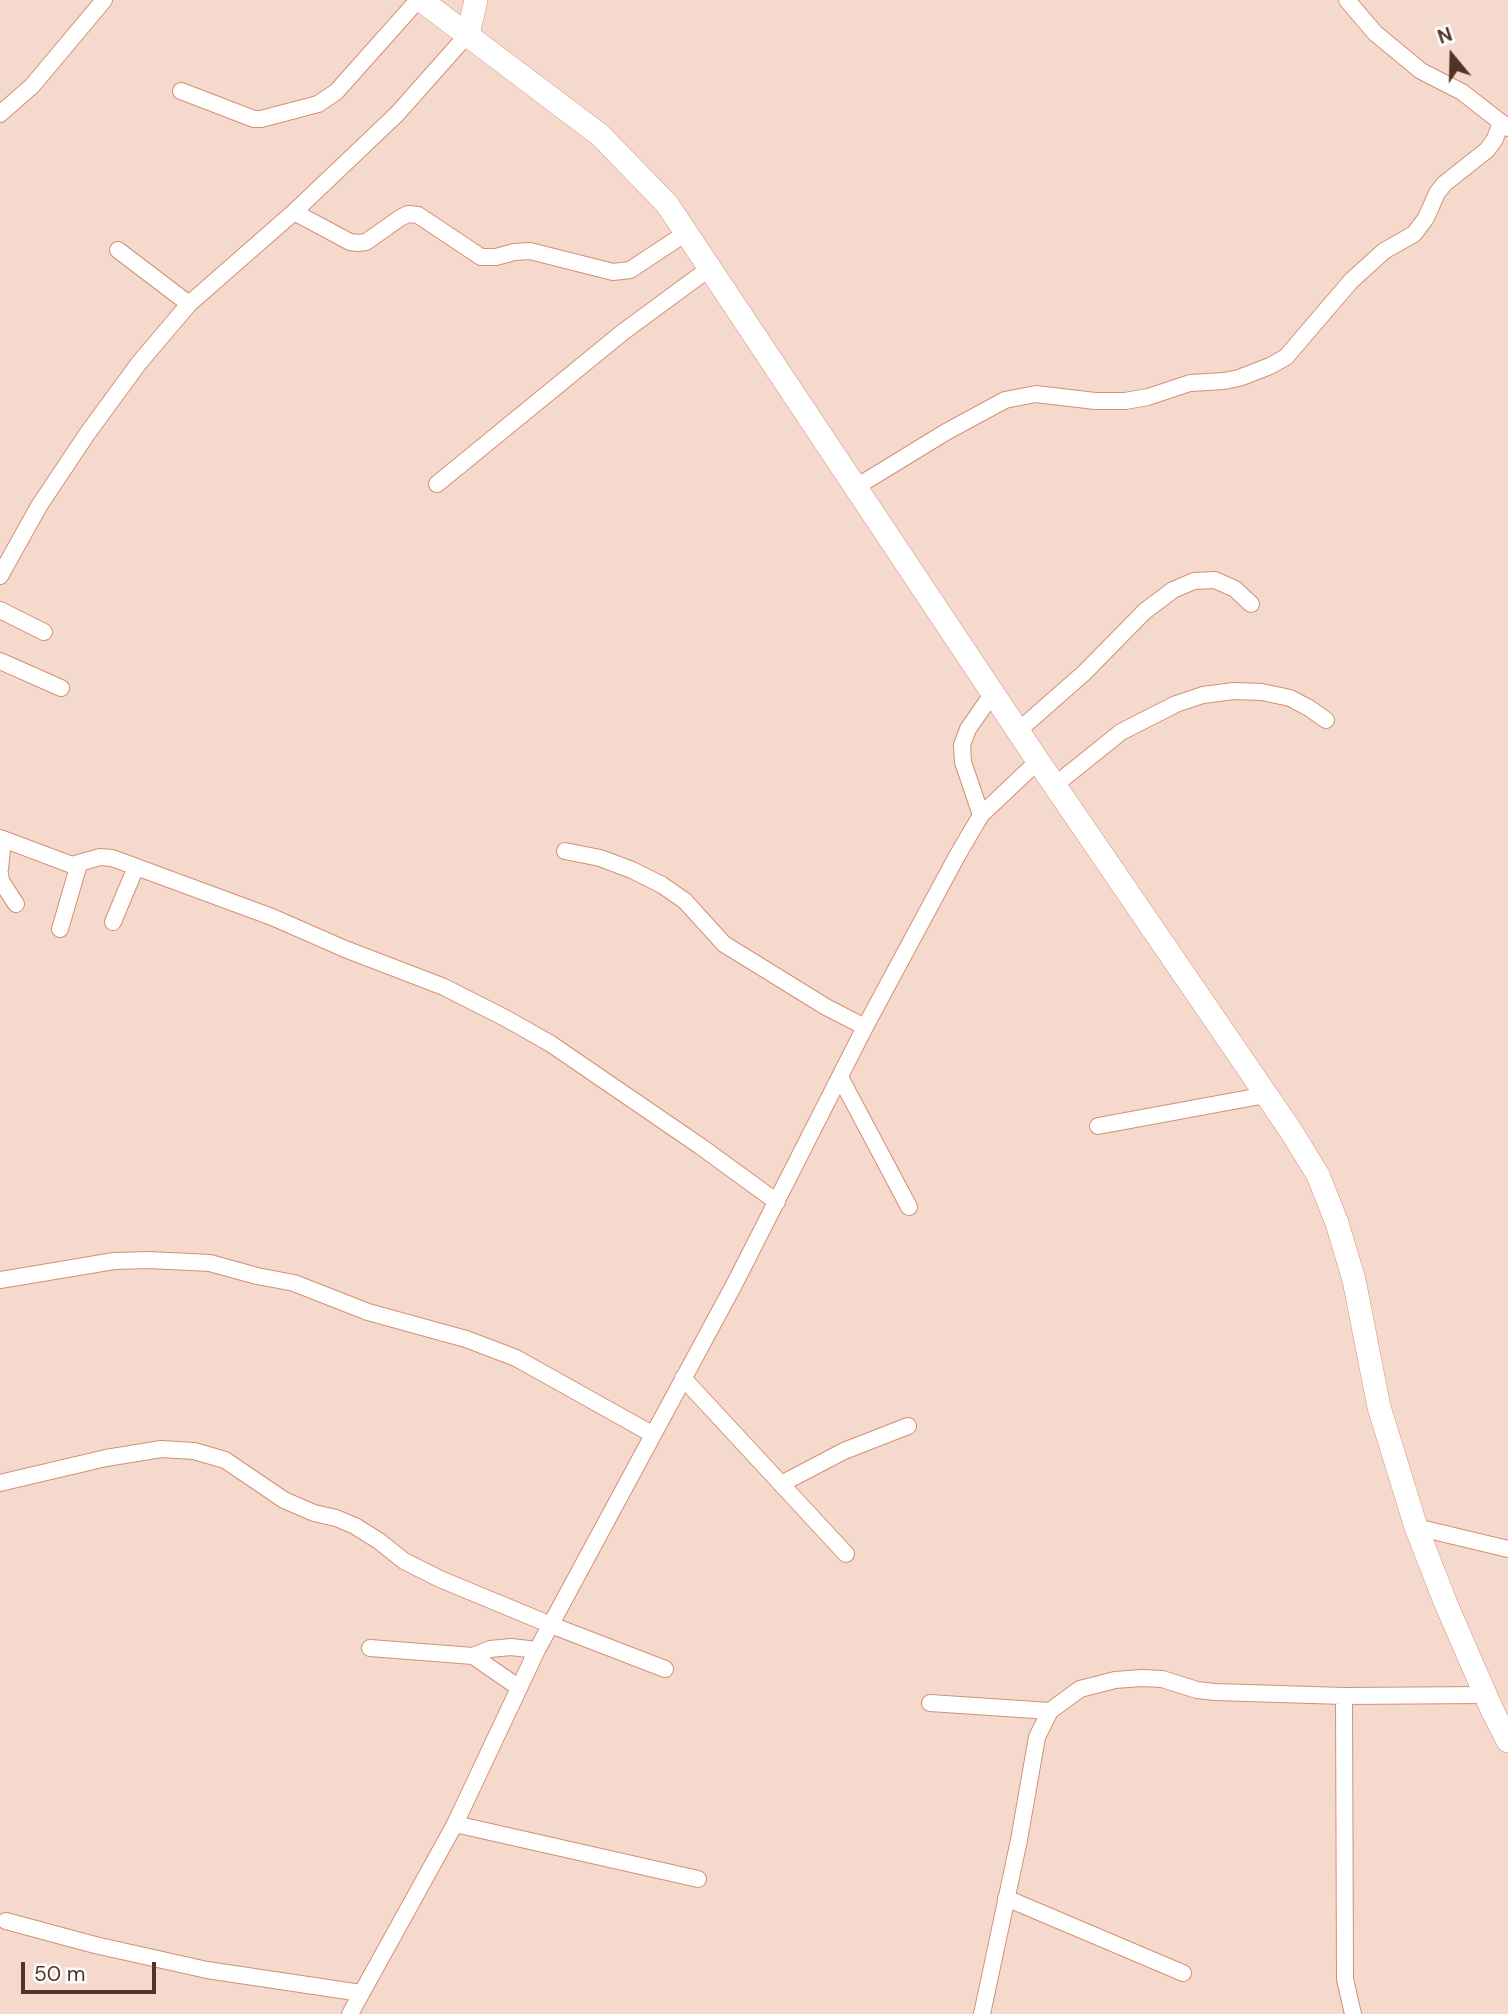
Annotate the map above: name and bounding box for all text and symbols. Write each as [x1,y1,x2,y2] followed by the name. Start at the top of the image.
[1417,21,1487,91] north arrow
[1434,22,1456,50] text: N
[24,1948,159,1992] scale bar
[34,1960,85,1988] text: 50 m

